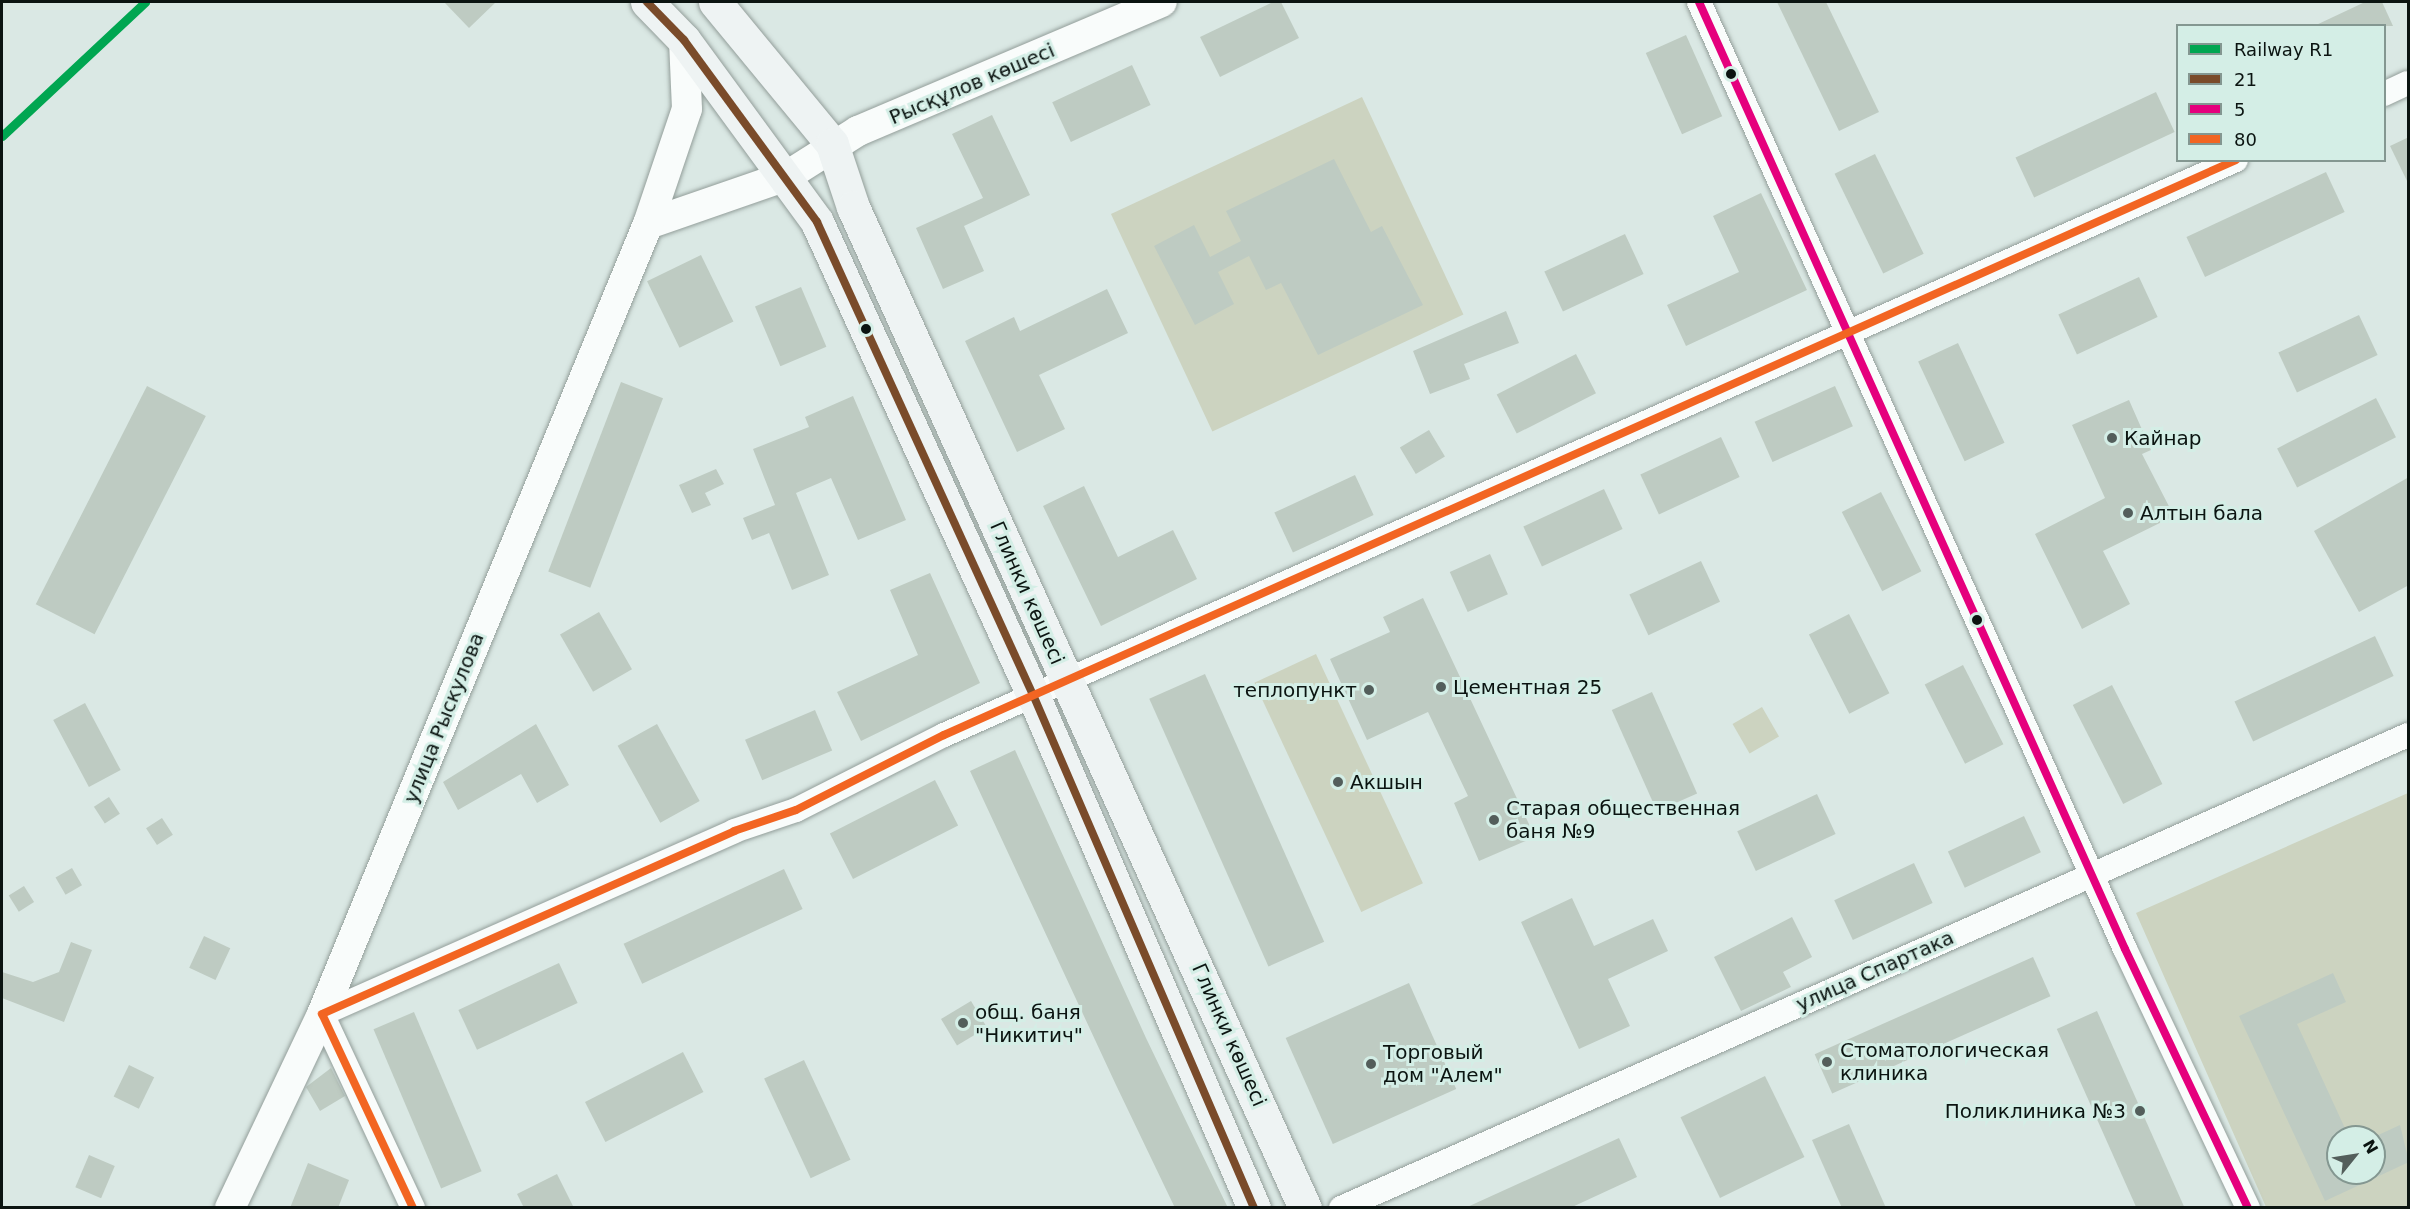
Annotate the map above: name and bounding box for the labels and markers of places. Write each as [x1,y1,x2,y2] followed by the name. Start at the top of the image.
[1725,68,1737,80] unlabelled marker
[860,323,872,335] unlabelled marker
[2124,426,2201,450] place label: Кайнар
[2105,431,2119,445] marker: Кайнар
[2140,501,2263,525] place label: Алтын бала
[2121,506,2135,520] marker: Алтын бала
[1971,614,1983,626] unlabelled marker
[1453,675,1602,699] place label: Цементная 25
[1233,678,1357,702] place label: теплопункт
[1434,680,1448,694] marker: Цементная 25
[1362,683,1376,697] marker: теплопункт
[1350,770,1423,794] place label: Акшын
[1331,775,1345,789] marker: Акшын
[1506,796,1740,843] place label: Старая общественная баня №9
[1487,813,1501,827] marker: Старая общественная баня №9
[975,1000,1083,1047] place label: общ. баня "Никитич"
[956,1016,970,1030] marker: общ. баня "Никитич"
[1840,1038,2049,1085] place label: Стоматологическая клиника
[1383,1040,1503,1087] place label: Торговый дом "Алем"
[1818,1053,1836,1071] marker: Стоматологическая клиника
[1364,1057,1378,1071] marker: Торговый дом "Алем"
[1945,1099,2126,1123] place label: Поликлиника №3
[2131,1102,2149,1120] marker: Поликлиника №3

